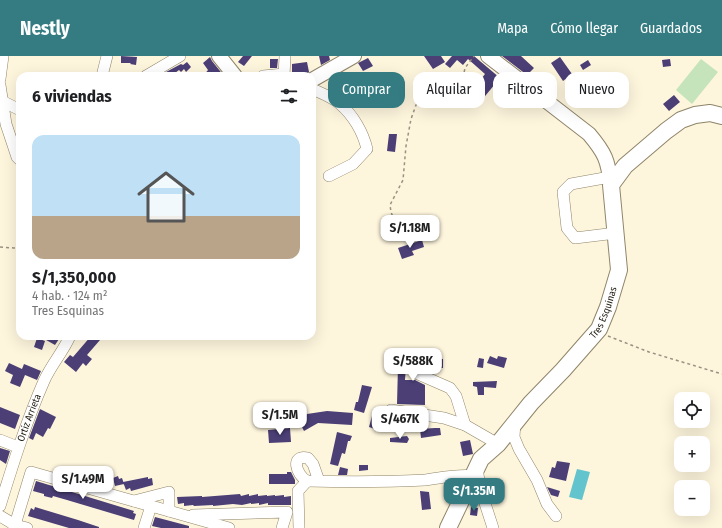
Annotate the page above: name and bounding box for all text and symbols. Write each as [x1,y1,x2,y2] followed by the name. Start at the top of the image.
[20,17,70,40] text: Nestly
[497,20,528,37] text: Mapa
[550,20,618,37] text: Cómo llegar
[640,20,702,37] text: Guardados
[328,72,405,108] chip: Comprar
[413,72,485,108] chip: Alquilar
[493,72,557,108] chip: Filtros
[565,72,629,108] chip: Nuevo
[278,85,300,107] icon: filters
[32,86,112,107] text: 6 viviendas
[130,161,202,233] icon: home
[373,215,447,249] pin: S/1.18M
[390,220,430,235] text: S/1.18M
[32,267,116,288] text: S/1,350,000
[587,285,620,341] street label: Tres Esquinas
[32,288,108,303] text: 4 hab. · 124 m²
[32,303,104,318] text: Tres Esquinas
[380,348,446,382] pin: S/588K
[393,353,433,368] text: S/588K
[15,392,44,443] street label: Ortiz Arrieta
[674,392,710,516] map controls
[674,392,710,428] button: locate
[247,402,313,436] pin: S/1.5M
[367,406,433,440] pin: S/467K
[262,407,298,422] text: S/1.5M
[381,411,419,426] text: S/467K
[674,436,710,472] button: +
[46,466,120,500] pin: S/1.49M
[62,471,104,486] text: S/1.49M
[437,478,511,512] pin: S/1.35M
[674,480,710,516] button: −
[453,483,495,498] text: S/1.35M

